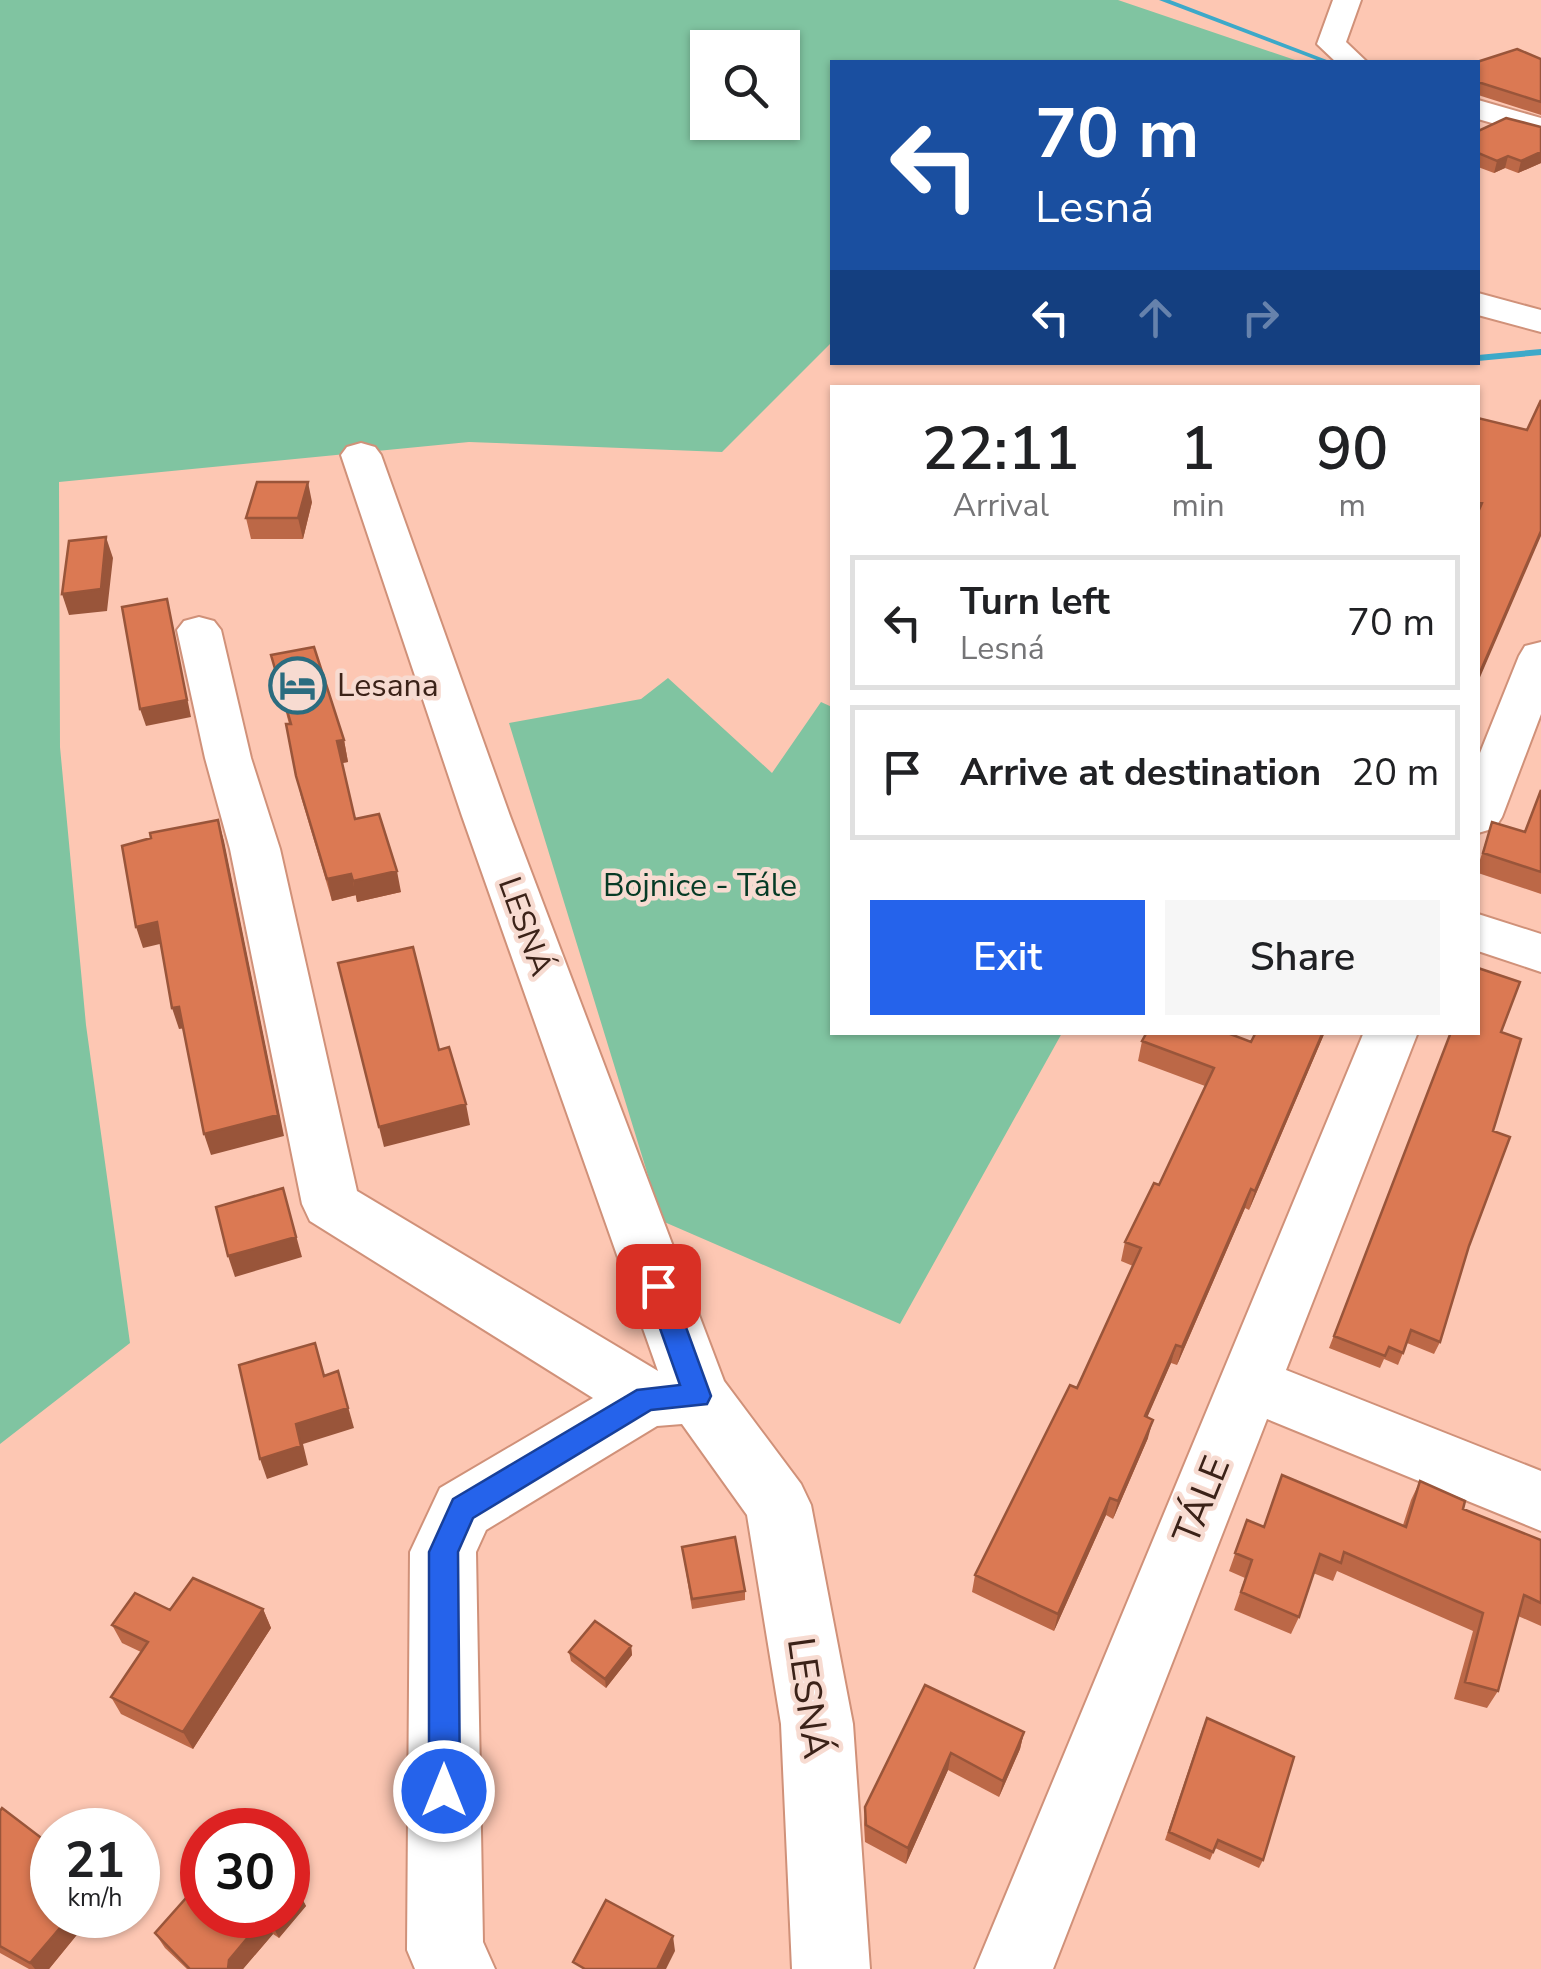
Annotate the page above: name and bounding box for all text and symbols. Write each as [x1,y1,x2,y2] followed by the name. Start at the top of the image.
[690,30,800,140] map controls
[690,30,800,140] button: search
[1035,86,1199,182] text: 70 m
[870,100,1000,230] icon: left
[1035,177,1154,238] text: Lesná
[1023,290,1078,345] icon: left
[1128,290,1183,345] icon: ahead
[1233,290,1288,345] icon: right
[922,408,1080,490] text: 22:11
[1180,408,1216,490] text: 1
[1316,408,1388,490] text: 90
[953,484,1049,527] text: Arrival
[1172,484,1225,527] text: min
[1339,484,1366,527] text: m
[960,576,1110,627] text: Turn left
[875,595,930,650] icon: left
[1347,597,1435,648] text: 70 m
[960,627,1045,670] text: Lesná
[268,655,328,715] hotel icon: Lesana
[337,664,439,707] place label: Lesana
[875,745,930,800] icon: arrive
[960,747,1321,798] text: Arrive at destination
[1351,747,1439,798] text: 20 m
[603,864,797,907] park label: Bojnice - Tále
[488,871,563,982] street label: LESNÁ
[870,900,1145,1015] button: Exit
[1165,900,1440,1015] button: Share
[616,1244,701,1329] pin
[631,1259,686,1314] icon: arrive
[1161,1449,1242,1552] street label: TÁLE
[775,1634,842,1762] street label: LESNÁ
[392,1739,496,1843] position arrow
[180,1808,310,1938] speed limit sign: 30
[65,1826,125,1895] text: 21
[67,1881,123,1915] text: km/h

